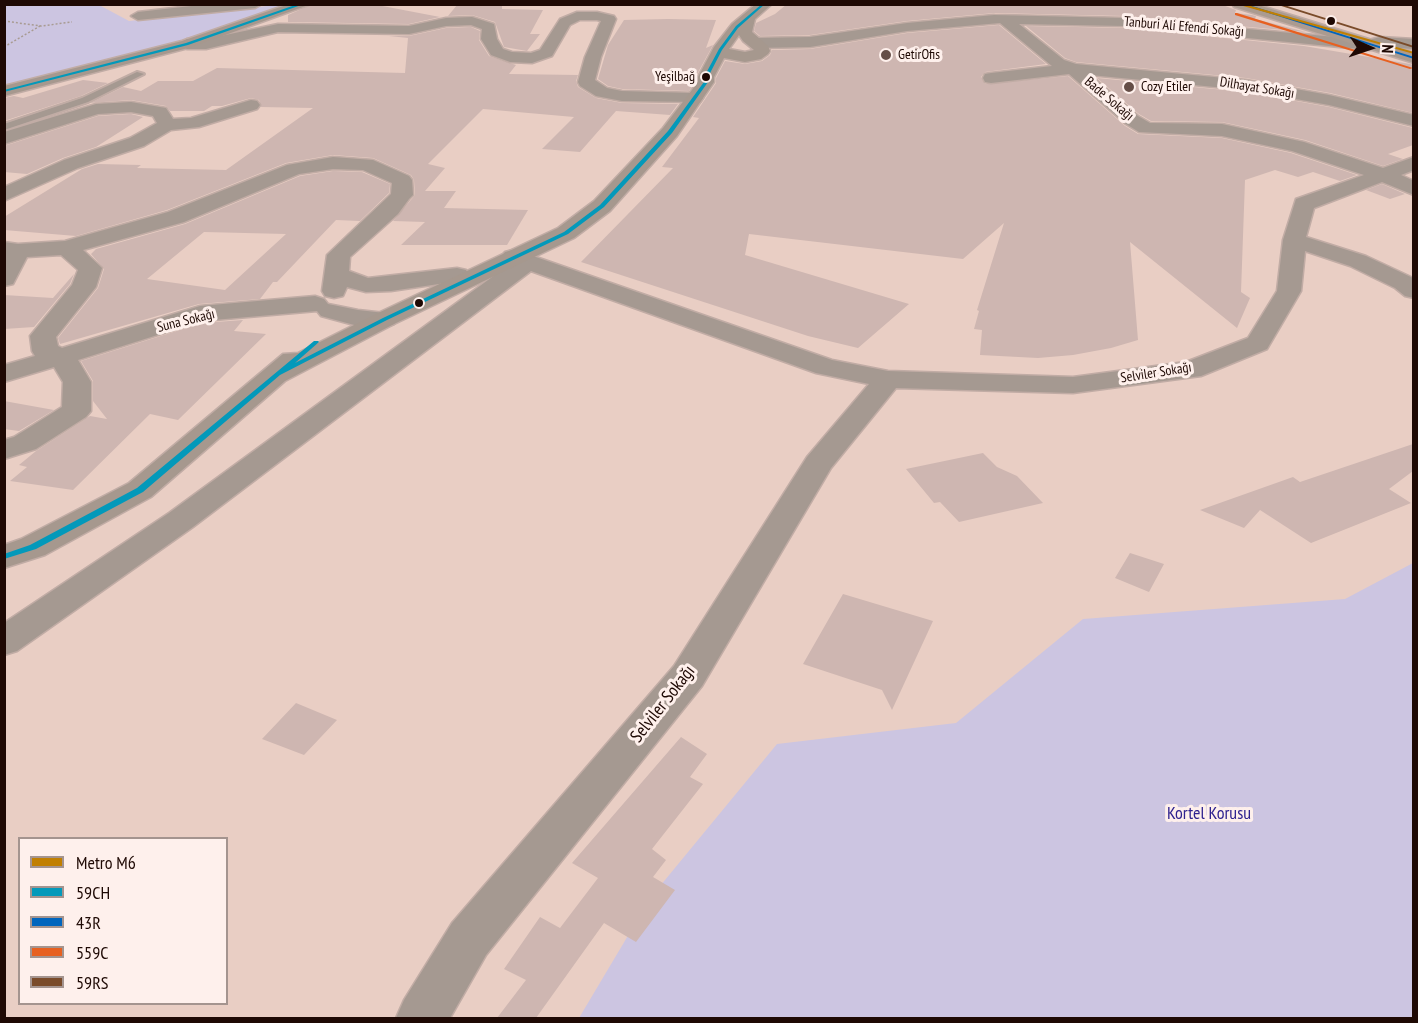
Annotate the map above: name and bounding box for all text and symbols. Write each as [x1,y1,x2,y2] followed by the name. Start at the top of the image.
[1123,13,1245,41] street label: Tanburi Ali Efendi Sokağı
[1325,15,1337,27] unlabelled marker
[1340,18,1400,78] north arrow
[1378,44,1398,54] text: N
[898,47,940,63] place label: GetirOfis
[879,48,893,62] marker: GetirOfis
[655,69,695,85] place label: Yeşilbağ
[700,71,712,83] marker: Yeşilbağ
[1081,74,1137,124] street label: Bade Sokağı
[1219,74,1295,102] street label: Dilhayat Sokağı
[1141,79,1192,95] place label: Cozy Etiler
[1122,80,1136,94] marker: Cozy Etiler
[413,297,425,309] unlabelled marker
[155,306,217,336] street label: Suna Sokağı
[1119,359,1193,387] street label: Selviler Sokağı
[626,661,700,747] street label: Selviler Sokağı
[1167,803,1251,825] park label: Kortel Korusu
[18,837,228,1005] legend
[76,851,136,874] text: Metro M6
[76,881,110,904] text: 59CH
[76,911,101,934] text: 43R
[76,941,109,964] text: 559C
[76,971,109,994] text: 59RS

